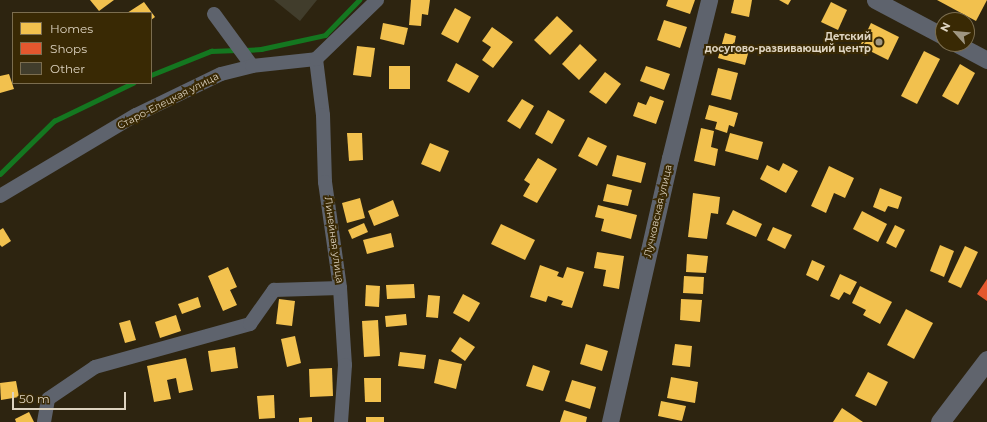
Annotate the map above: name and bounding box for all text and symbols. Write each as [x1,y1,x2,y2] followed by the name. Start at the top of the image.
[12,12,152,84] legend
[935,12,975,52] north arrow
[937,20,953,34] text: N
[50,21,93,36] text: Homes
[705,30,871,54] place label: Детский досугово-развивающий центр
[874,37,884,47] marker: Детский досугово-развивающий центр
[50,41,87,56] text: Shops
[50,61,85,76] text: Other
[115,70,221,132] street label: Старо-Елецкая улица
[642,164,674,258] street label: Лучковская улица
[322,196,346,284] street label: Линейная улица
[14,384,128,410] scale bar
[19,391,50,406] text: 50 m

